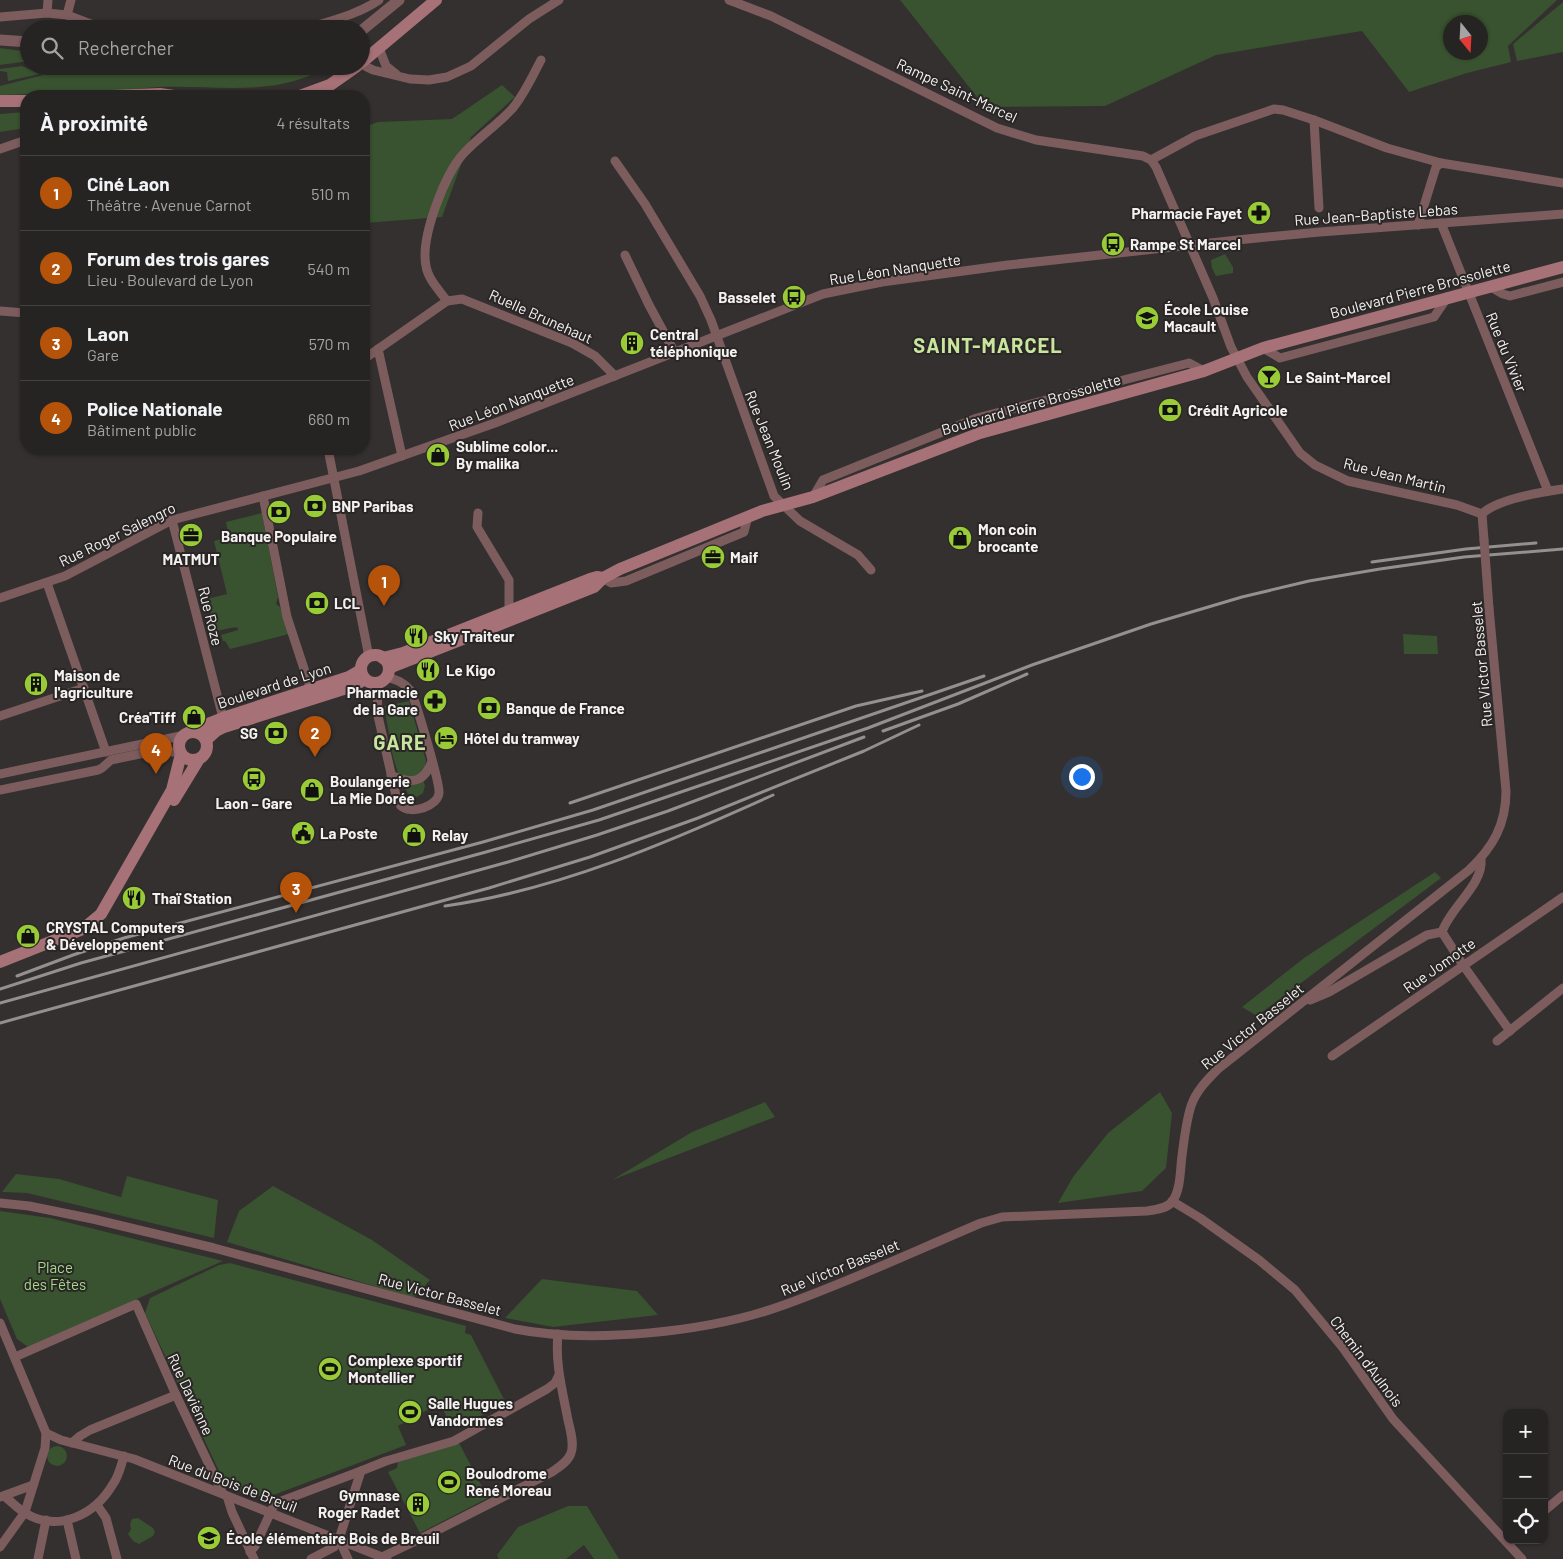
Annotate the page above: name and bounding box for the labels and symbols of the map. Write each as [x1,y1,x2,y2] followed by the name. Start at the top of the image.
[1443,15,1488,60] north arrow
[894,54,1020,126] street label: Rampe Saint-Marcel
[1294,199,1458,229] street label: Rue Jean-Baptiste Lebas
[1246,200,1272,226] pharmacy icon: Pharmacie Fayet
[1132,204,1242,222] place label: Pharmacie Fayet
[1100,231,1126,257] bus stop icon: Rampe St Marcel
[1130,235,1241,253] place label: Rampe St Marcel
[828,250,962,288] street label: Rue Léon Nanquette
[1328,256,1512,322] street label: Boulevard Pierre Brossolette
[781,284,807,310] bus stop icon: Basselet
[487,285,595,347] street label: Ruelle Brunehaut
[718,288,776,306] place label: Basselet
[1164,300,1249,335] place label: École Louise Macault
[1134,305,1160,331] school or university icon: École Louise Macault
[1483,309,1531,395] street label: Rue du Vivier
[650,325,738,360] place label: Central téléphonique
[619,330,645,356] building icon: Central téléphonique
[913,333,1063,357] district label: SAINT-MARCEL
[1256,364,1282,390] bar icon: Le Saint-Marcel
[1286,368,1390,386] place label: Le Saint-Marcel
[446,370,576,434] street label: Rue Léon Nanquette
[939,370,1123,438] street label: Boulevard Pierre Brossolette
[742,388,798,492] street label: Rue Jean Moulin
[1157,397,1183,423] bank icon: Crédit Agricole
[1188,401,1288,419] place label: Crédit Agricole
[456,437,558,472] place label: Sublime color... By malika
[425,442,451,468] shop icon: Sublime color... By malika
[1342,454,1448,496] street label: Rue Jean Martin
[302,493,328,519] bank icon: BNP Paribas
[332,497,414,515] place label: BNP Paribas
[56,498,178,570] street label: Rue Roger Salengro
[266,499,292,525] bank icon: Banque Populaire
[978,520,1038,555] place label: Mon coin brocante
[178,522,204,548] office icon: MATMUT
[947,525,973,551] shop icon: Mon coin brocante
[221,527,337,545] place label: Banque Populaire
[700,544,726,570] office icon: Maif
[730,548,758,566] place label: Maif
[162,550,220,568] place label: MATMUT
[368,565,400,606] pin: 1
[195,585,227,647] street label: Rue Roze
[304,590,330,616] bank icon: LCL
[334,594,361,612] place label: LCL
[1467,600,1495,728] street label: Rue Victor Basselet
[403,623,429,649] restaurant icon: Sky Traiteur
[434,627,515,645] place label: Sky Traiteur
[415,657,441,683] restaurant icon: Le Kigo
[215,658,333,712] street label: Boulevard de Lyon
[446,661,496,679] place label: Le Kigo
[54,666,133,701] place label: Maison de l'agriculture
[23,671,49,697] building icon: Maison de l'agriculture
[347,683,418,718] place label: Pharmacie de la Gare
[422,688,448,714] pharmacy icon: Pharmacie de la Gare
[476,695,502,721] bank icon: Banque de France
[506,699,625,717] place label: Banque de France
[181,704,207,730] shop icon: Créa'Tiff
[119,708,176,726] place label: Créa'Tiff
[299,716,331,757] pin: 2
[263,720,289,746] bank icon: SG
[240,724,258,742] place label: SG
[433,725,459,751] hotel icon: Hôtel du tramway
[464,729,580,747] place label: Hôtel du tramway
[373,730,427,754] district label: GARE
[140,733,172,774] pin: 4
[1069,764,1095,790] your location
[241,766,267,792] bus stop icon: Laon – Gare
[330,772,415,807] place label: Boulangerie La Mie Dorée
[299,777,325,803] shop icon: Boulangerie La Mie Dorée
[216,794,293,812] place label: Laon – Gare
[290,820,316,846] public building icon: La Poste
[401,822,427,848] shop icon: Relay
[320,824,378,842] place label: La Poste
[432,826,469,844] place label: Relay
[280,872,312,913] pin: 3
[121,885,147,911] restaurant icon: Thaï Station
[152,889,232,907] place label: Thaï Station
[46,918,185,953] place label: CRYSTAL Computers & Développement
[15,923,41,949] shop icon: CRYSTAL Computers & Développement
[1399,934,1479,996] street label: Rue Jomotte
[1197,979,1307,1073] street label: Rue Victor Basselet
[778,1235,902,1299] street label: Rue Victor Basselet
[24,1258,86,1293] park label: Place des Fêtes
[377,1269,503,1319] street label: Rue Victor Basselet
[1327,1312,1407,1410] street label: Chemin d'Aulnois
[164,1350,218,1438] street label: Rue Daviénne
[348,1351,462,1386] place label: Complexe sportif Montellier
[317,1356,343,1382] sports icon: Complexe sportif Montellier
[428,1394,513,1429] place label: Salle Hugues Vandormes
[397,1399,423,1425] sports icon: Salle Hugues Vandormes
[166,1450,300,1516] street label: Rue du Bois de Breuil
[466,1464,551,1499] place label: Boulodrome René Moreau
[436,1469,462,1495] sports icon: Boulodrome René Moreau
[318,1486,400,1521] place label: Gymnase Roger Radet
[405,1491,431,1517] building icon: Gymnase Roger Radet
[196,1525,222,1551] school or university icon: École élémentaire Bois de Breuil
[226,1529,439,1547] place label: École élémentaire Bois de Breuil

